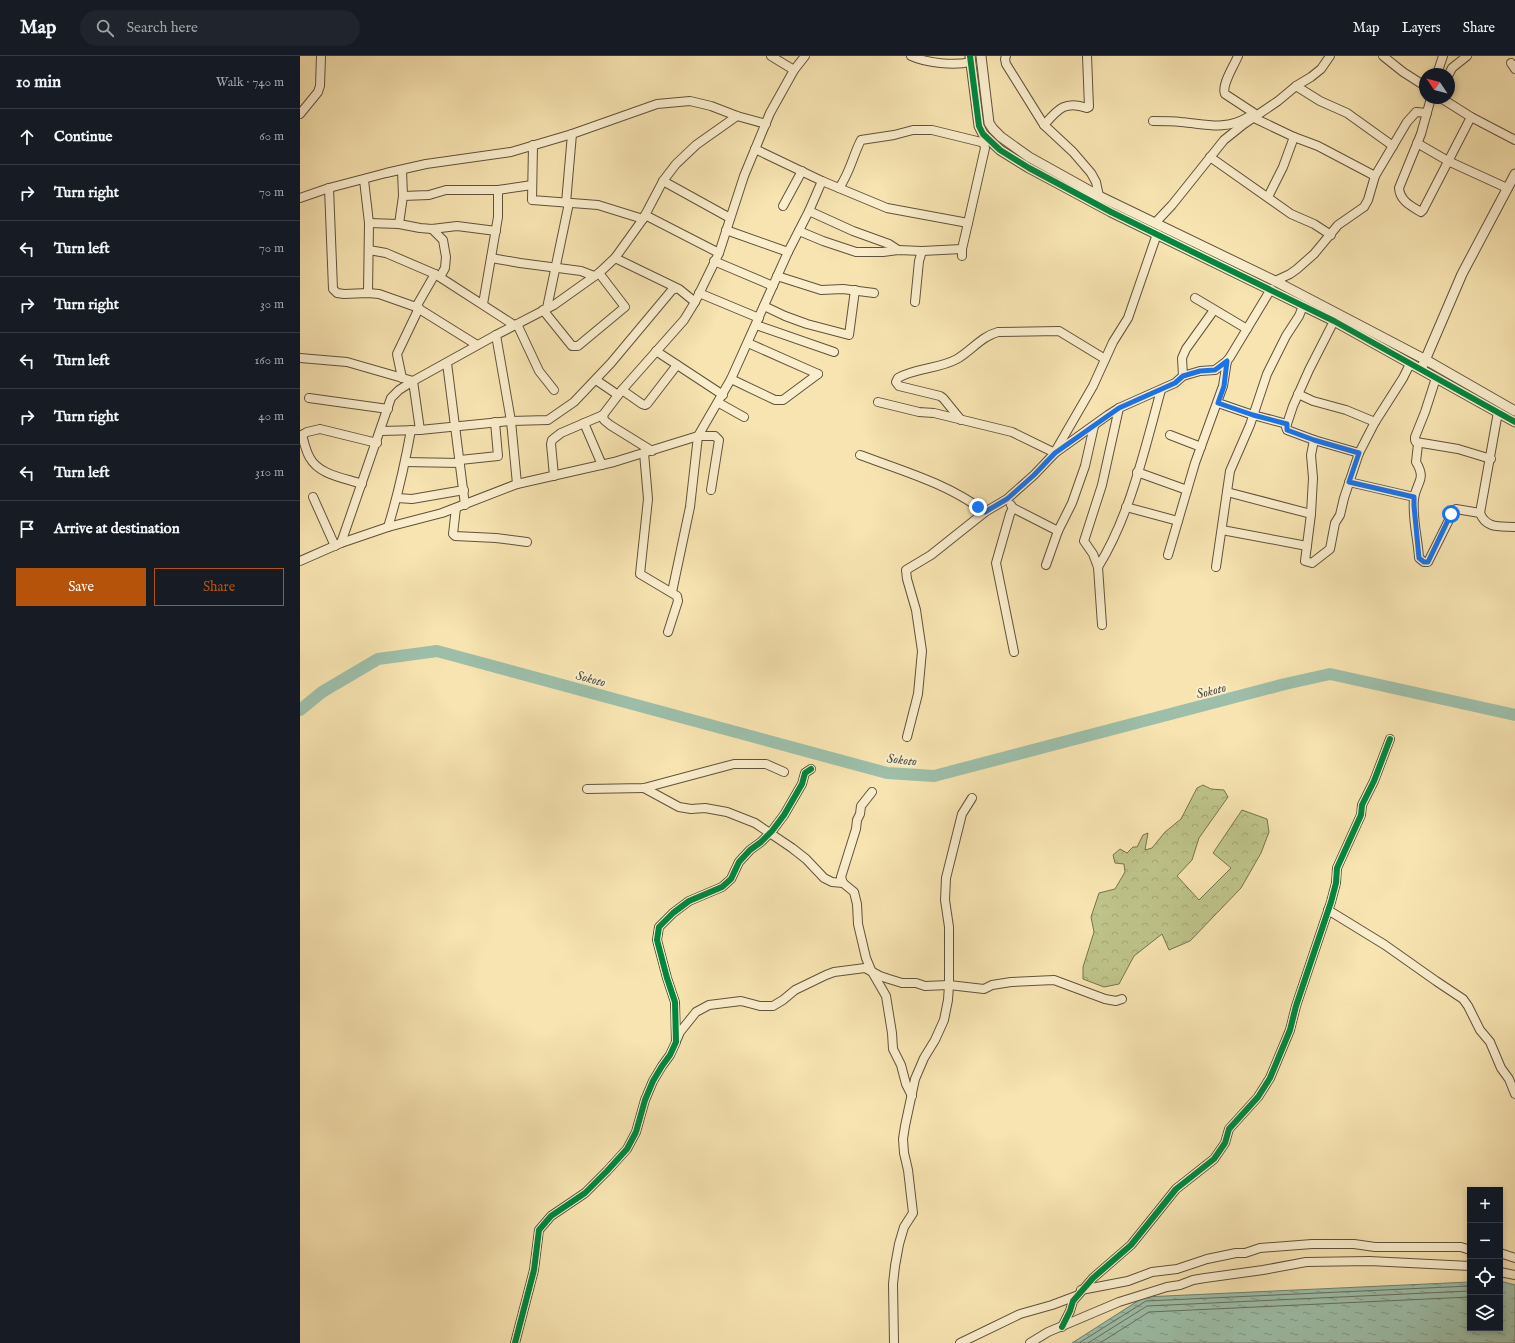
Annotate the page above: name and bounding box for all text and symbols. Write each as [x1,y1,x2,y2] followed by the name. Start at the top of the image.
[80,10,360,46] search box
[20,16,56,40] text: Map
[94,17,116,39] icon: search
[126,18,198,37] text: Search here
[1353,19,1380,37] text: Map
[1402,19,1441,37] text: Layers
[1463,19,1495,37] text: Share
[1419,68,1455,104] north arrow
[16,72,61,93] text: 10 min
[216,74,284,91] text: Walk · 740 m
[16,126,38,148] icon: ahead
[54,127,112,146] text: Continue
[259,128,284,145] text: 60 m
[16,182,38,204] icon: right
[54,183,119,202] text: Turn right
[259,184,284,201] text: 70 m
[16,238,38,260] icon: left
[54,239,110,258] text: Turn left
[259,240,284,257] text: 70 m
[16,294,38,316] icon: right
[54,295,119,314] text: Turn right
[260,296,284,313] text: 30 m
[16,350,38,372] icon: left
[54,351,110,370] text: Turn left
[254,352,284,369] text: 160 m
[16,406,38,428] icon: right
[54,407,119,426] text: Turn right
[258,408,284,425] text: 40 m
[16,462,38,484] icon: left
[54,463,110,482] text: Turn left
[255,464,284,481] text: 310 m
[969,498,987,516] route end
[1442,505,1460,523] route start
[16,518,38,540] icon: arrive
[54,519,180,538] text: Arrive at destination
[16,568,146,606] button: Save
[154,568,284,606] button: Share
[574,667,608,692] water label: Sokoto
[1195,679,1228,703] water label: Sokoto
[886,750,918,771] water label: Sokoto
[1467,1187,1503,1331] map controls
[1467,1187,1503,1223] button: +
[1467,1223,1503,1259] button: −
[1467,1259,1503,1295] button: locate
[1467,1295,1503,1331] button: layers

